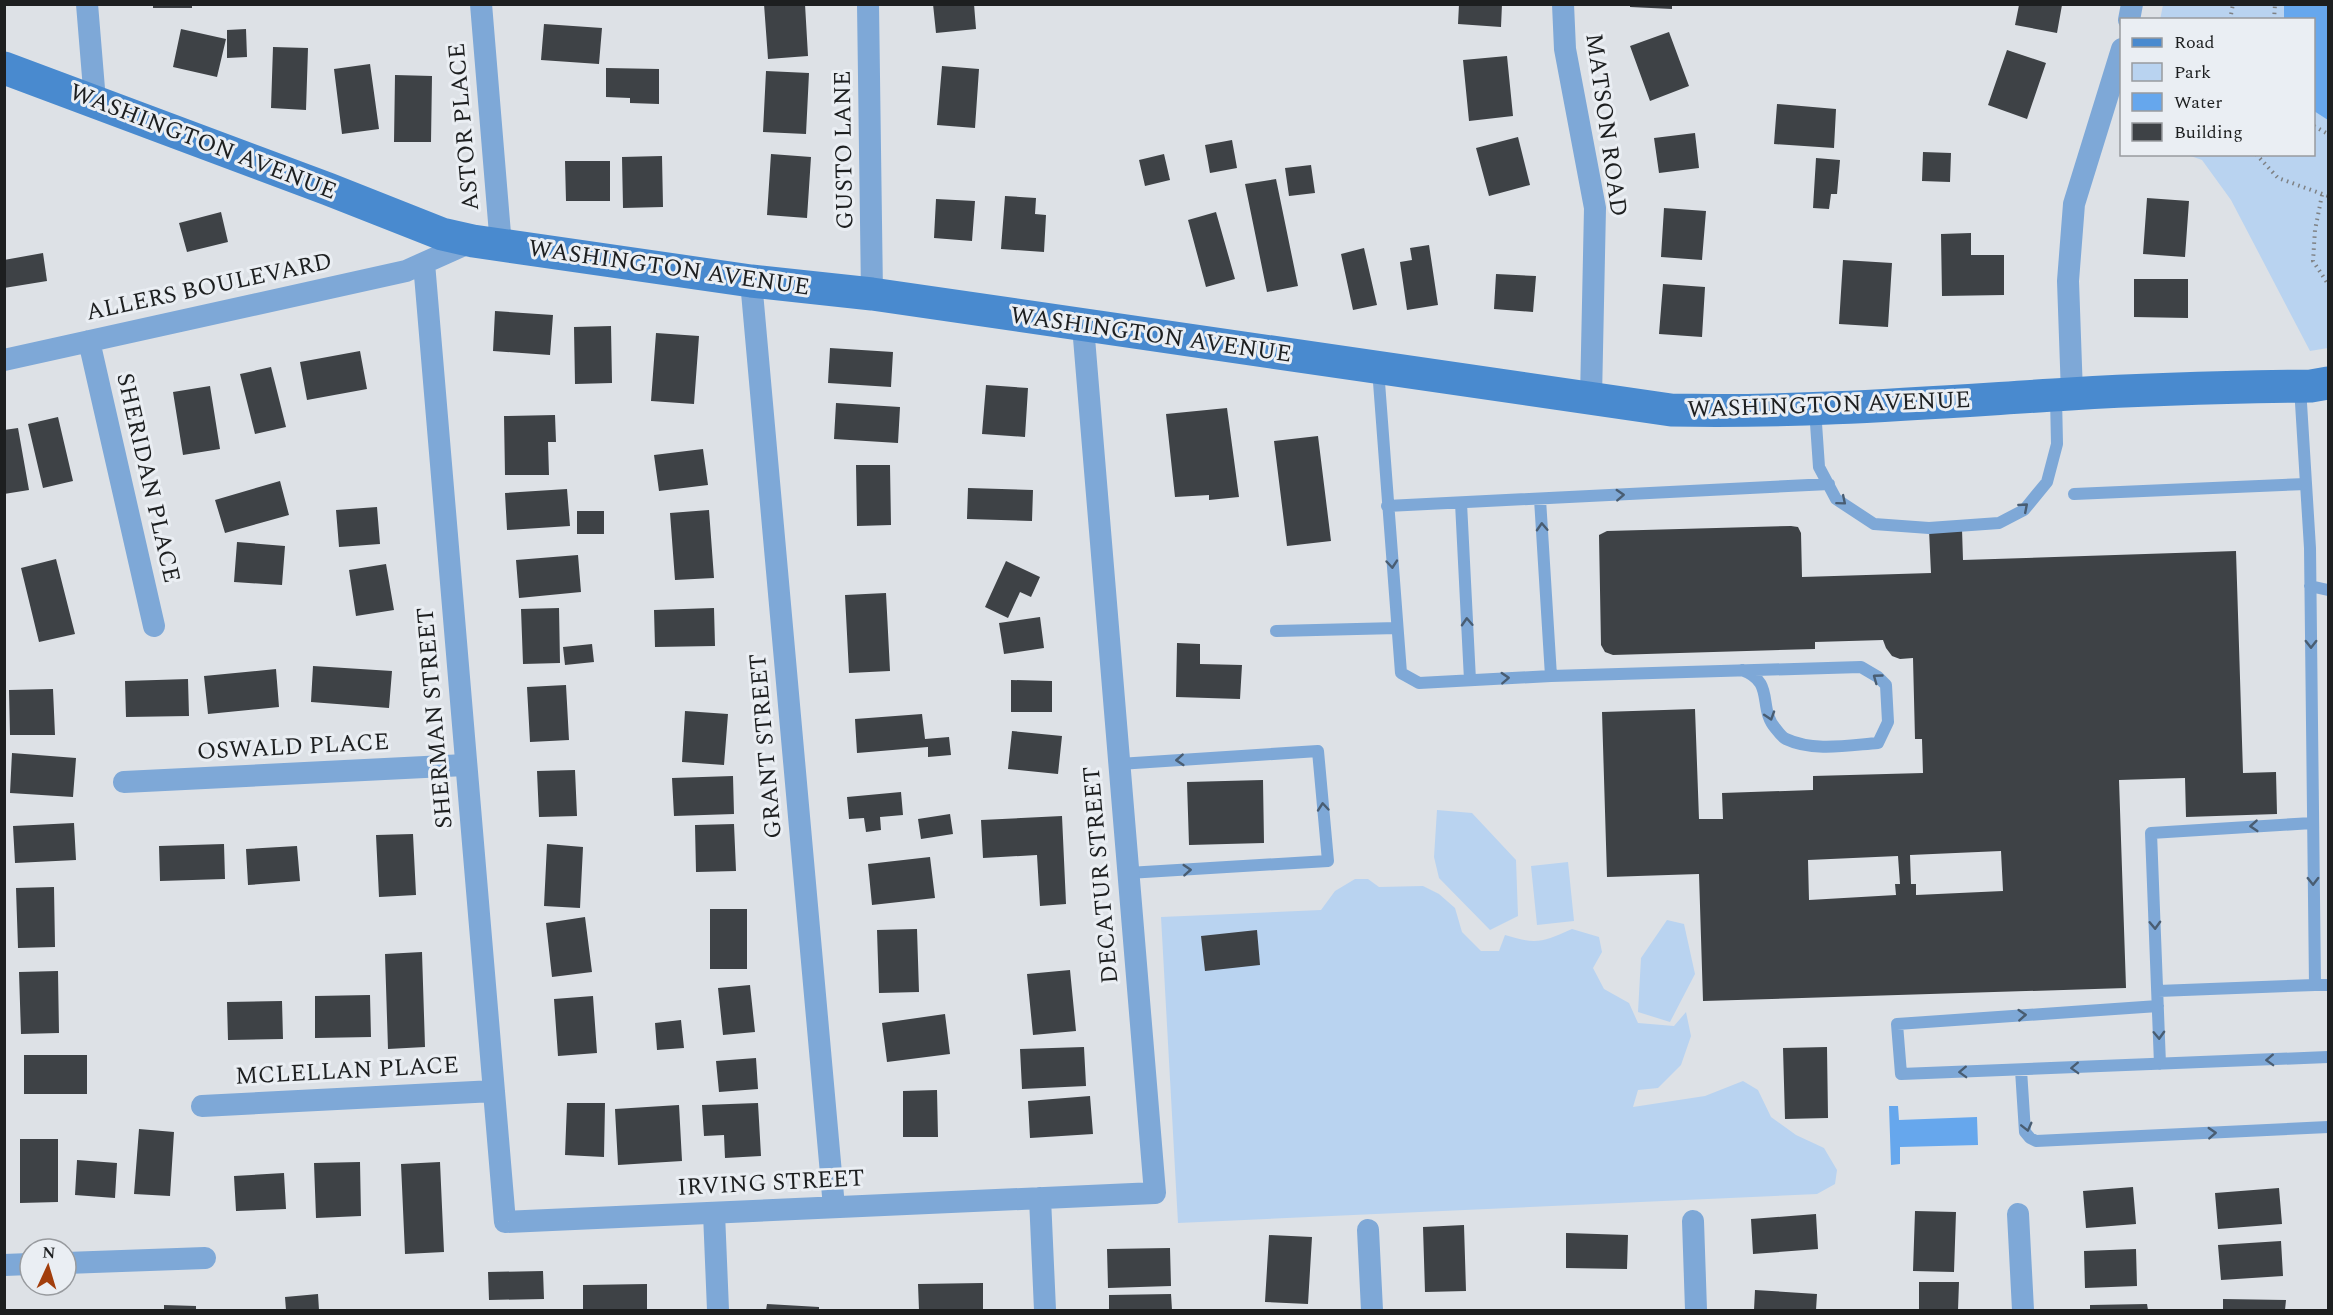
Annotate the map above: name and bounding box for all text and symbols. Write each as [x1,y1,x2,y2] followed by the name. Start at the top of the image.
[2120,18,2315,156] legend
[2174,29,2215,56] text: Road
[1575,31,1637,219] street label: MATSON ROAD
[439,41,489,213] street label: ASTOR PLACE
[2174,59,2211,86] text: Park
[825,70,863,230] street label: GUSTO LANE
[64,74,342,210] street label: WASHINGTON AVENUE
[2174,89,2222,116] text: Water
[2174,119,2243,146] text: Building
[526,230,812,306] street label: WASHINGTON AVENUE
[82,243,336,331] street label: ALLERS BOULEVARD
[1008,297,1294,373] street label: WASHINGTON AVENUE
[106,369,190,587] street label: SHERIDAN PLACE
[1687,382,1971,428] street label: WASHINGTON AVENUE
[1615,489,1624,502] one-way arrow
[1835,494,1846,505] one-way arrow
[2017,503,2028,514] one-way arrow
[1536,523,1549,532] one-way arrow
[1385,560,1398,569] one-way arrow
[407,606,463,830] street label: SHERMAN STREET
[1460,617,1473,626] one-way arrow
[2305,640,2317,649] one-way arrow
[740,652,792,840] street label: GRANT STREET
[1500,672,1509,685] one-way arrow
[1873,674,1884,685] one-way arrow
[1763,710,1775,721] one-way arrow
[196,724,390,770] street label: OSWALD PLACE
[1176,754,1185,767] one-way arrow
[1074,765,1128,985] street label: DECATUR STREET
[1317,803,1330,812] one-way arrow
[2250,820,2259,833] one-way arrow
[1182,863,1191,876] one-way arrow
[2307,877,2320,886] one-way arrow
[2148,920,2161,929] one-way arrow
[2018,1009,2027,1022] one-way arrow
[2153,1031,2166,1040] one-way arrow
[234,1047,460,1095] street label: MCLELLAN PLACE
[2266,1053,2275,1066] one-way arrow
[2071,1061,2080,1074] one-way arrow
[1958,1065,1967,1078] one-way arrow
[2019,1122,2032,1132] one-way arrow
[2208,1126,2217,1139] one-way arrow
[676,1160,866,1206] street label: IRVING STREET
[18,1237,78,1297] north arrow
[42,1241,56,1265] text: N

